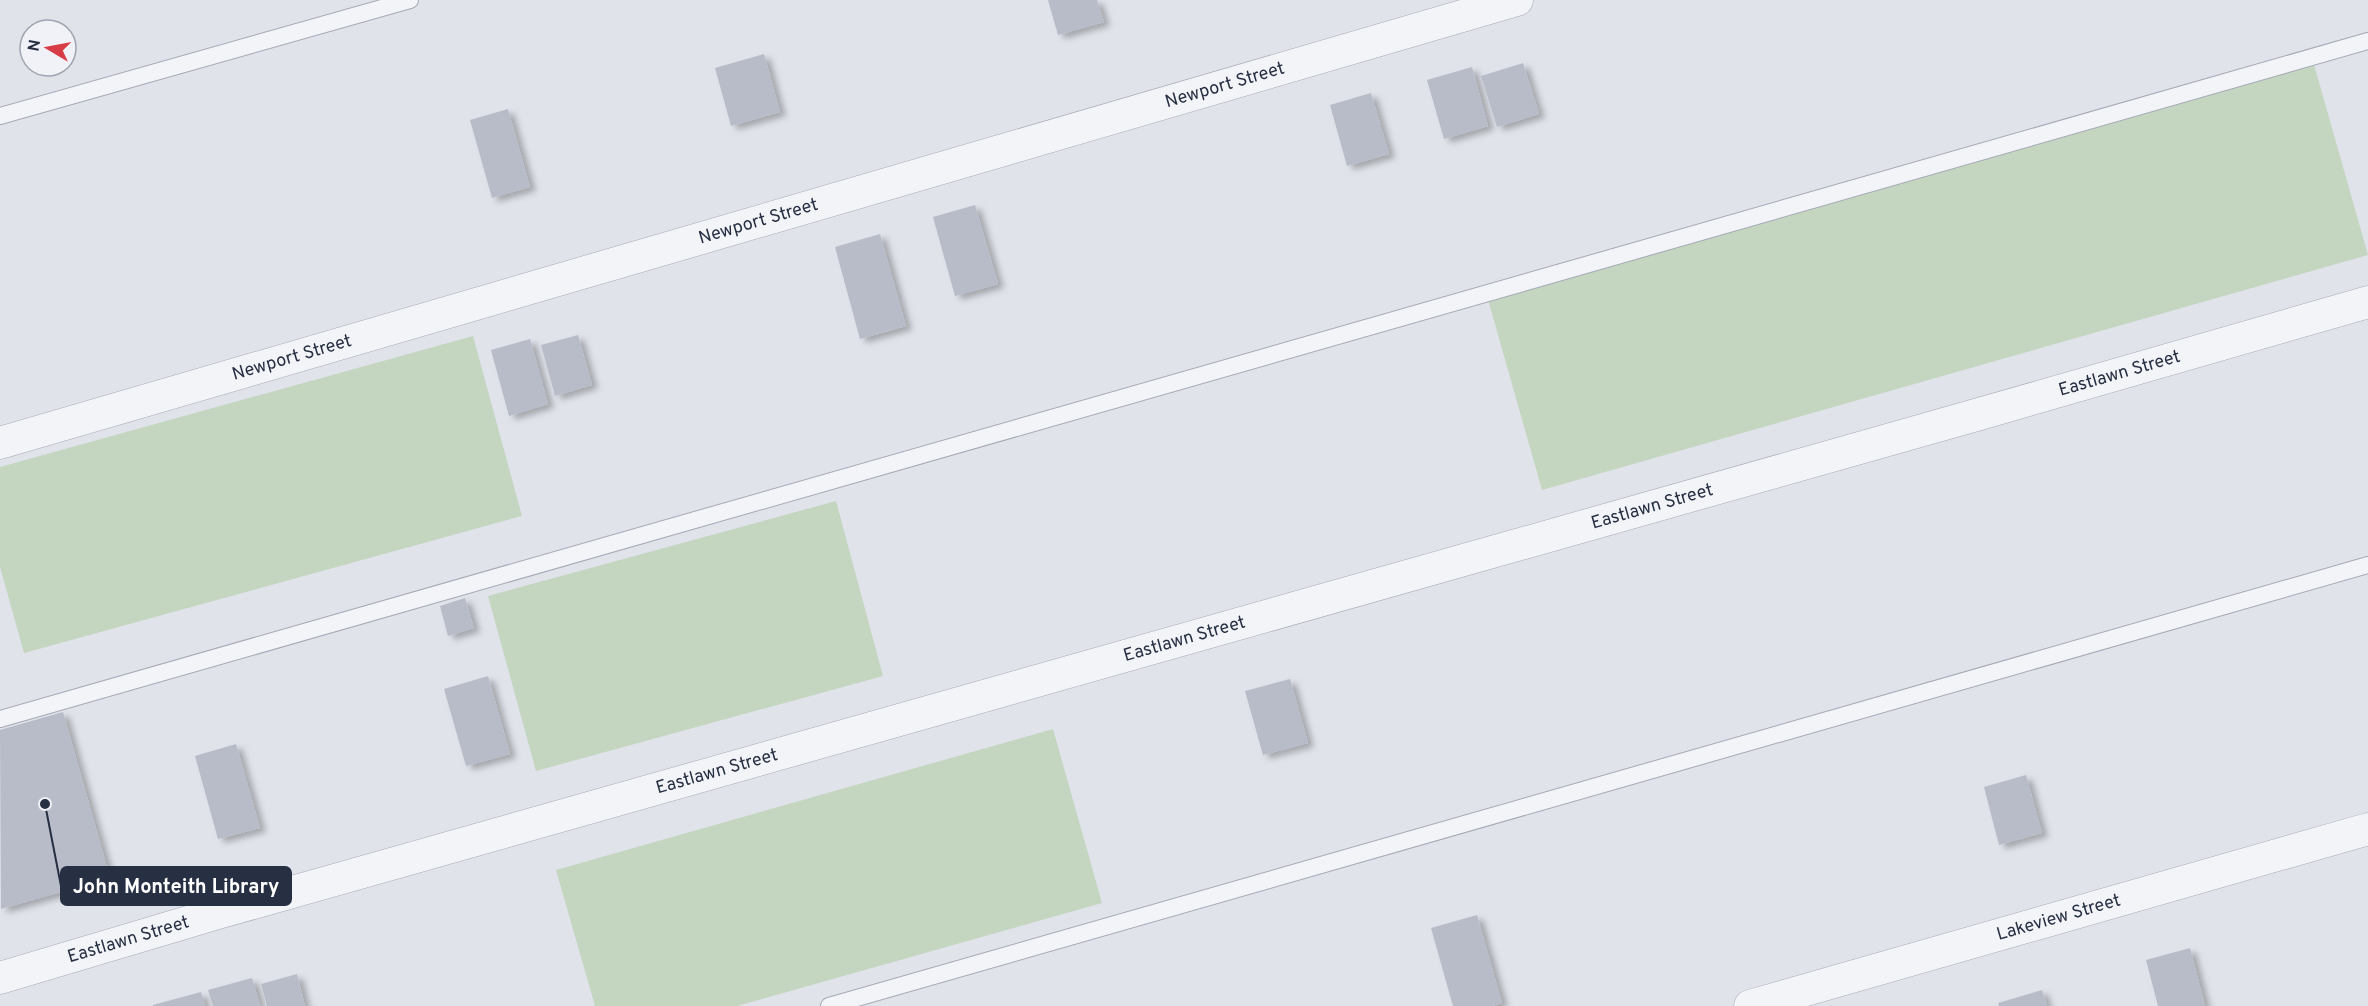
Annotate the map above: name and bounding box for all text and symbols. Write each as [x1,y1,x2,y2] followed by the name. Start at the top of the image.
[18,18,78,78] north arrow
[24,38,46,53] text: N
[1162,57,1287,114] street label: Newport Street
[696,193,821,250] street label: Newport Street
[229,329,354,386] street label: Newport Street
[2056,345,2183,402] street label: Eastlawn Street
[1588,479,1716,535] street label: Eastlawn Street
[1121,611,1248,667] street label: Eastlawn Street
[653,743,781,800] street label: Eastlawn Street
[61,867,291,905] callout: John Monteith Library
[73,875,279,901] text: John Monteith Library
[1994,889,2123,946] street label: Lakeview Street
[65,911,192,969] street label: Eastlawn Street

